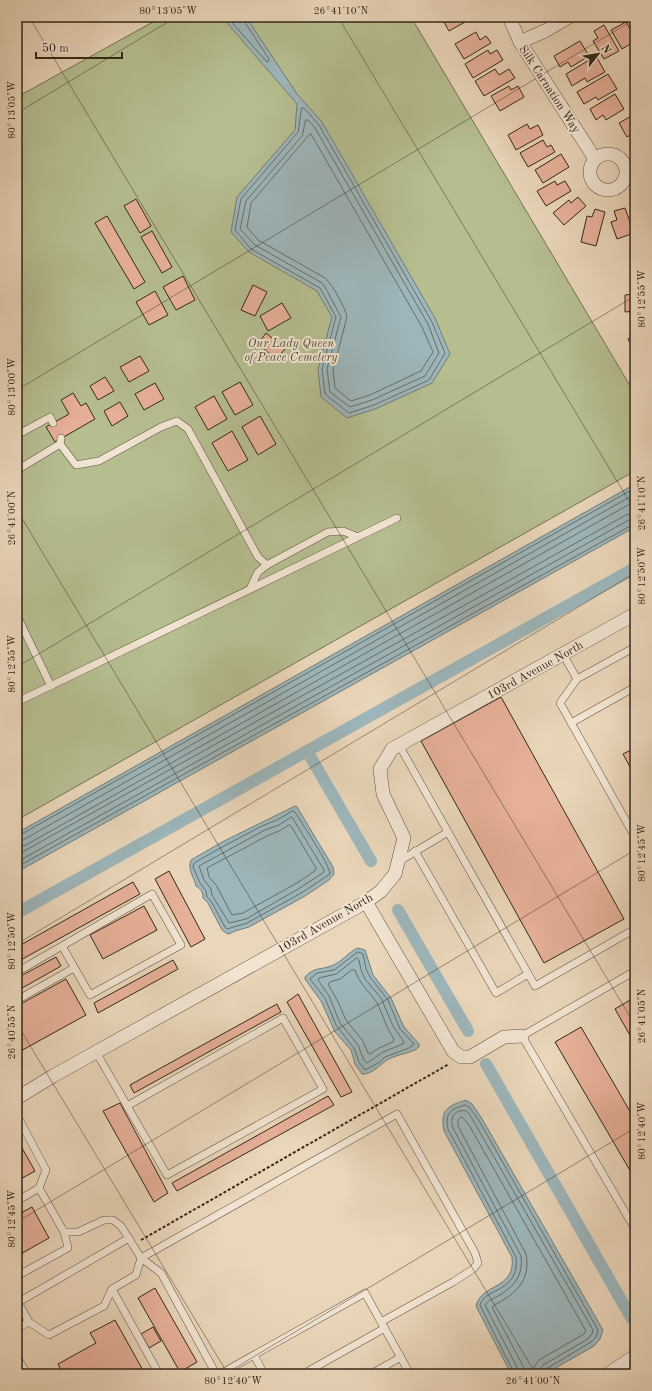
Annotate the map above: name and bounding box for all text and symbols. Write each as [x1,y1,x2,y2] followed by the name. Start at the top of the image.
[139,6,197,16] text: 80°13'05"W
[314,6,369,16] text: 26°41'10"N
[36,34,122,60] scale bar
[578,34,618,74] north arrow
[42,42,69,55] text: 50 m
[516,43,582,136] street label: Silk Carnation Way
[598,43,612,57] text: N
[7,81,17,139] text: 80°13'05"W
[637,270,647,328] text: 80°12'55"W
[245,338,338,364] park label: Our Lady Queen of Peace Cemetery
[7,358,17,416] text: 80°13'00"W
[637,475,647,530] text: 26°41'10"N
[7,490,17,545] text: 26°41'00"N
[637,547,647,605] text: 80°12'50"W
[7,635,17,693] text: 80°12'55"W
[485,639,586,702] street label: 103rd Avenue North
[637,824,647,882] text: 80°12'45"W
[276,892,376,956] street label: 103rd Avenue North
[7,912,17,970] text: 80°12'50"W
[637,988,647,1043] text: 26°41'05"N
[7,1004,17,1059] text: 26°40'55"N
[637,1102,647,1160] text: 80°12'40"W
[7,1190,17,1248] text: 80°12'45"W
[204,1376,262,1386] text: 80°12'40"W
[506,1376,561,1386] text: 26°41'00"N

